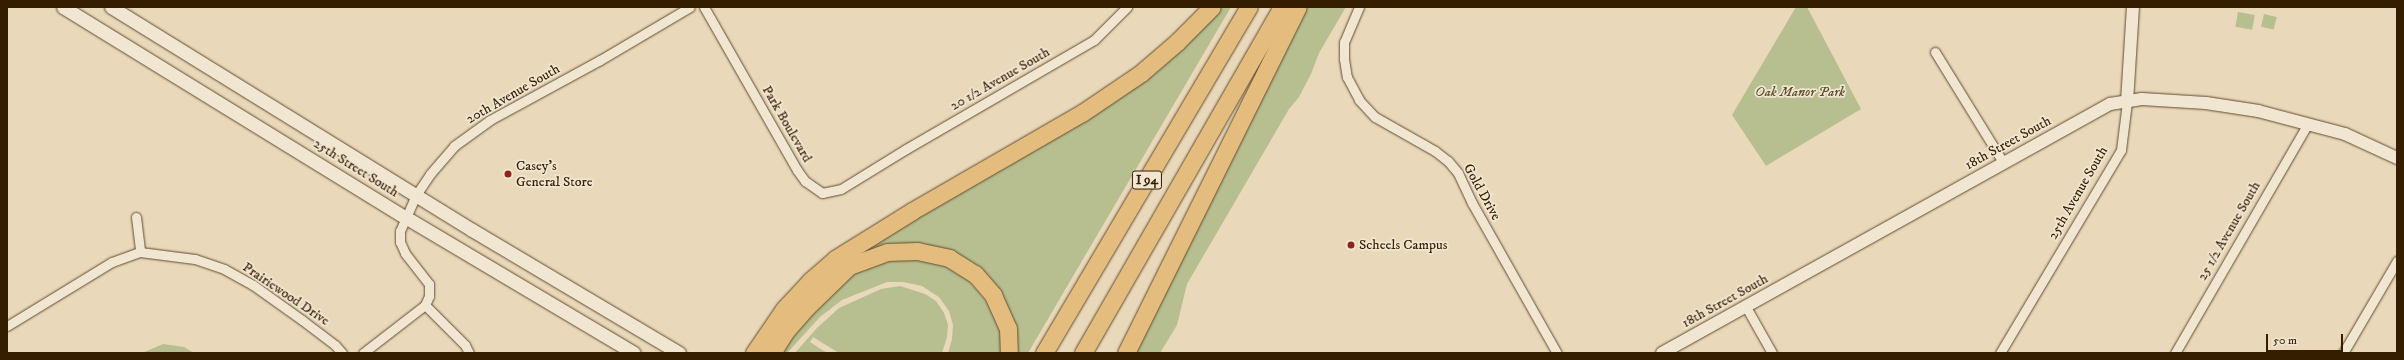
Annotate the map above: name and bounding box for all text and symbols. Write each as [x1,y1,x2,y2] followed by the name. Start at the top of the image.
[947,44,1053,114] street label: 20 1/2 Avenue South
[463,60,563,128] street label: 20th Avenue South
[758,83,816,165] street label: Park Boulevard
[1755,84,1845,100] park label: Oak Manor Park
[1962,112,2054,174] street label: 18th Street South
[310,135,402,201] street label: 25th Street South
[2045,143,2111,243] street label: 25th Avenue South
[516,158,593,190] place label: Casey's General Store
[1460,161,1504,223] street label: Gold Drive
[503,169,513,179] marker: Casey's General Store
[1131,169,1163,191] road number: I 94
[2194,178,2264,284] street label: 25 1/2 Avenue South
[1359,237,1447,253] place label: Scheels Campus
[1346,240,1356,250] marker: Scheels Campus
[239,259,333,329] street label: Prairiewood Drive
[1679,270,1771,332] street label: 18th Street South
[2268,326,2345,352] scale bar
[2273,333,2297,348] text: 50 m

